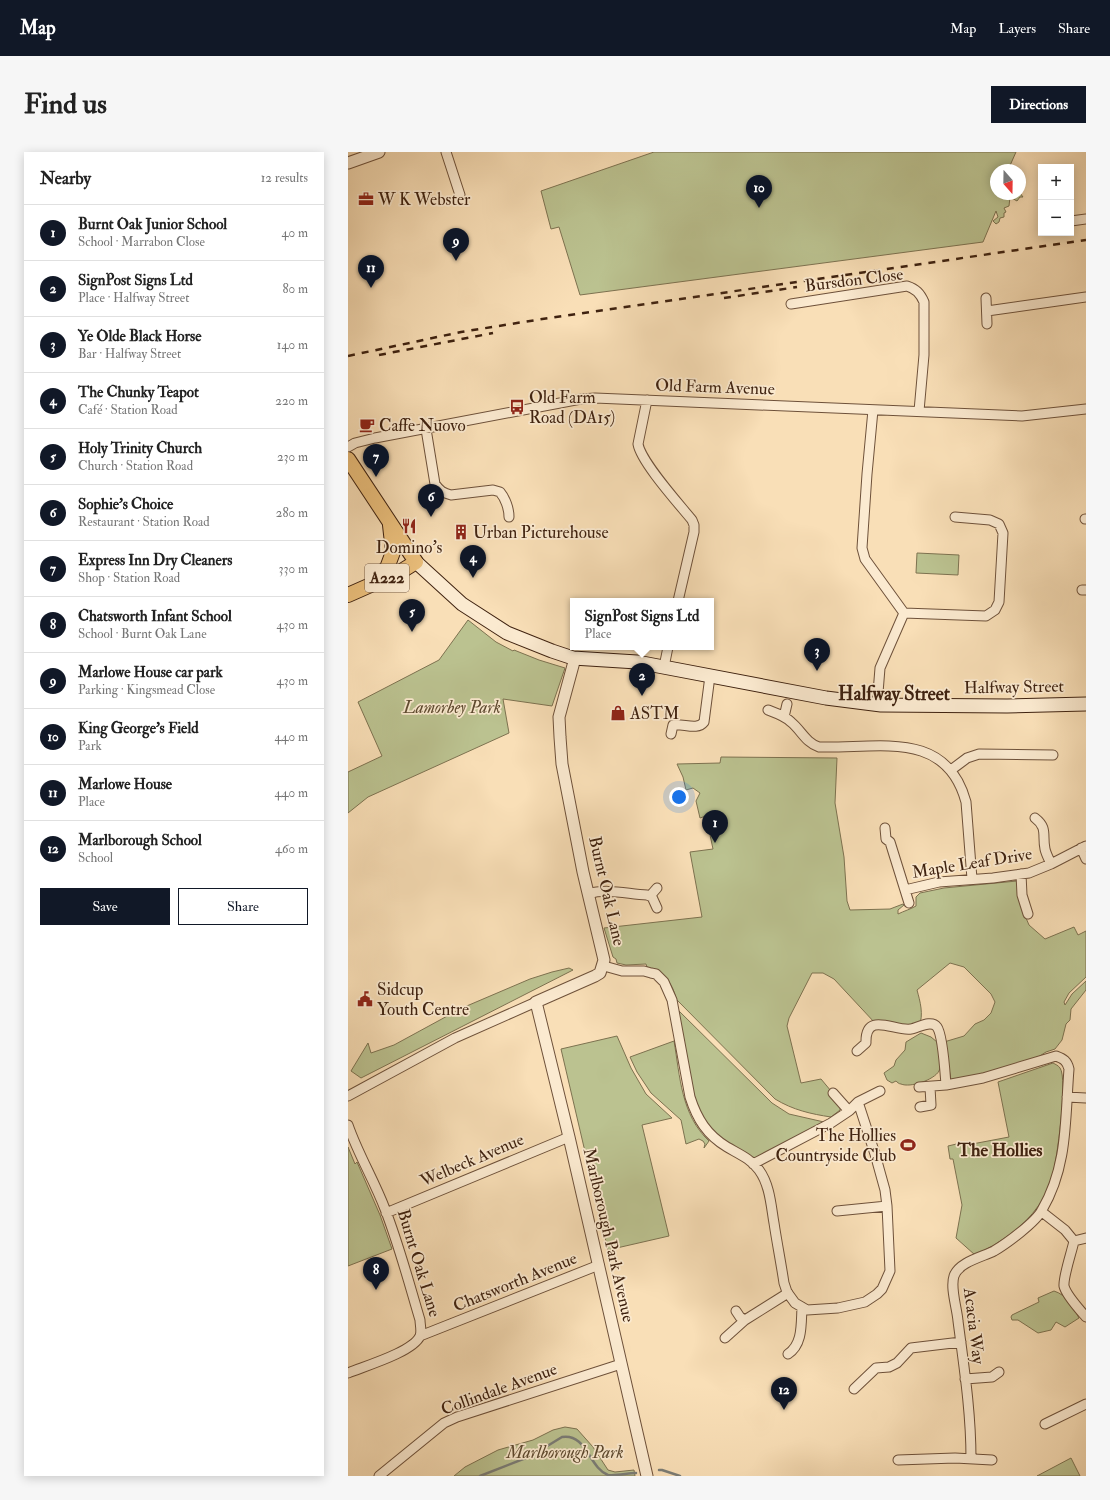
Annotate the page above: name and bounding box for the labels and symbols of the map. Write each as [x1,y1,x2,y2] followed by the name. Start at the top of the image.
[990,164,1026,200] north arrow
[746,175,772,208] pin: 10
[377,189,471,210] place label: W K Webster
[357,190,375,208] office icon: W K Webster
[443,228,469,261] pin: 9
[358,255,384,288] pin: 11
[804,264,904,296] street label: Bursdon Close
[655,374,775,400] street label: Old Farm Avenue
[529,387,615,428] place label: Old Farm Road (DA15)
[508,398,526,416] bus stop icon: Old Farm Road (DA15)
[379,415,466,436] place label: Caffe Nuovo
[358,416,376,434] cafe icon: Caffe Nuovo
[363,444,389,477] pin: 7
[418,484,444,517] pin: 6
[400,517,418,535] restaurant icon: Domino's
[473,522,609,543] place label: Urban Picturehouse
[452,523,470,541] building icon: Urban Picturehouse
[376,537,442,558] place label: Domino's
[460,545,486,578] pin: 4
[365,564,409,592] road number: A222
[399,599,425,632] pin: 5
[804,638,830,671] pin: 3
[629,663,655,696] pin: 2
[964,676,1065,699] street label: Halfway Street
[838,682,951,707] district label: Halfway Street
[402,697,501,718] park label: Lamorbey Park
[629,703,679,724] place label: ASTM
[609,704,627,722] shop icon: ASTM
[669,787,689,807] your location
[702,810,728,843] pin: 1
[584,834,630,948] street label: Burnt Oak Lane
[910,843,1034,884] street label: Maple Leaf Drive
[377,979,469,1020] place label: Sidcup Youth Centre
[356,990,374,1008] public building icon: Sidcup Youth Centre
[775,1125,896,1167] place label: The Hollies Countryside Club
[416,1129,527,1192] street label: Welbeck Avenue
[899,1136,917,1154] sports icon: The Hollies Countryside Club
[957,1139,1042,1162] district label: The Hollies
[579,1146,639,1324] street label: Marlborough Park Avenue
[393,1206,445,1320] street label: Burnt Oak Lane
[450,1248,580,1316] street label: Chatsworth Avenue
[363,1257,389,1290] pin: 8
[958,1286,989,1366] street label: Acacia Way
[438,1358,560,1420] street label: Collindale Avenue
[771,1377,797,1410] pin: 12
[505,1442,624,1463] park label: Marlborough Park

